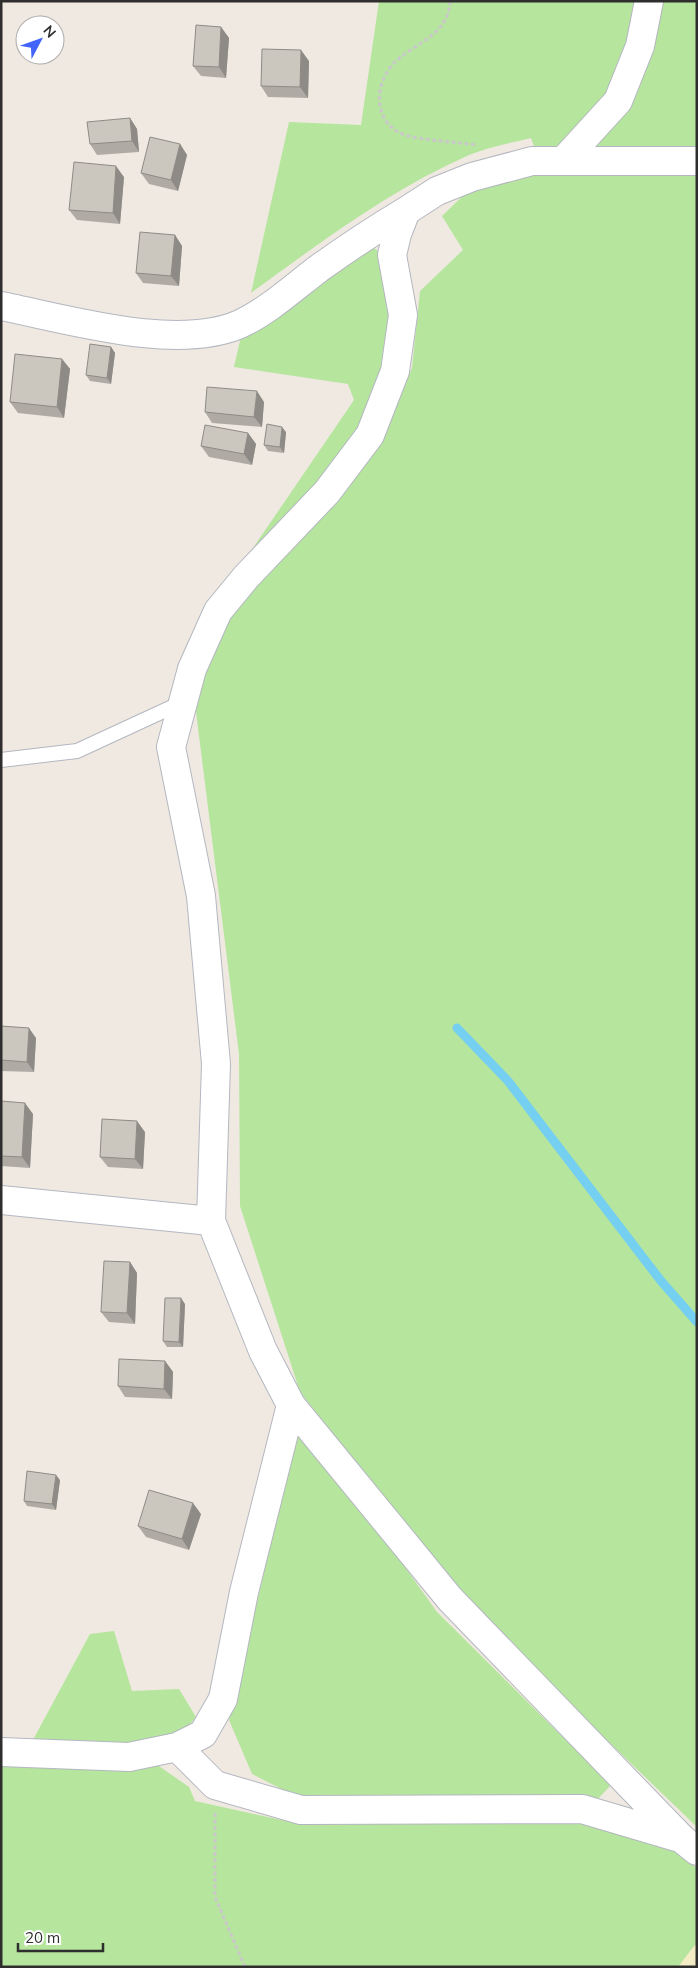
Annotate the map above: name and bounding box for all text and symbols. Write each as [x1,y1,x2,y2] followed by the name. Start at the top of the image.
[15,15,65,65] north arrow
[40,22,60,41] text: N
[18,1920,102,1952] scale bar
[25,1928,60,1947] text: 20 m

